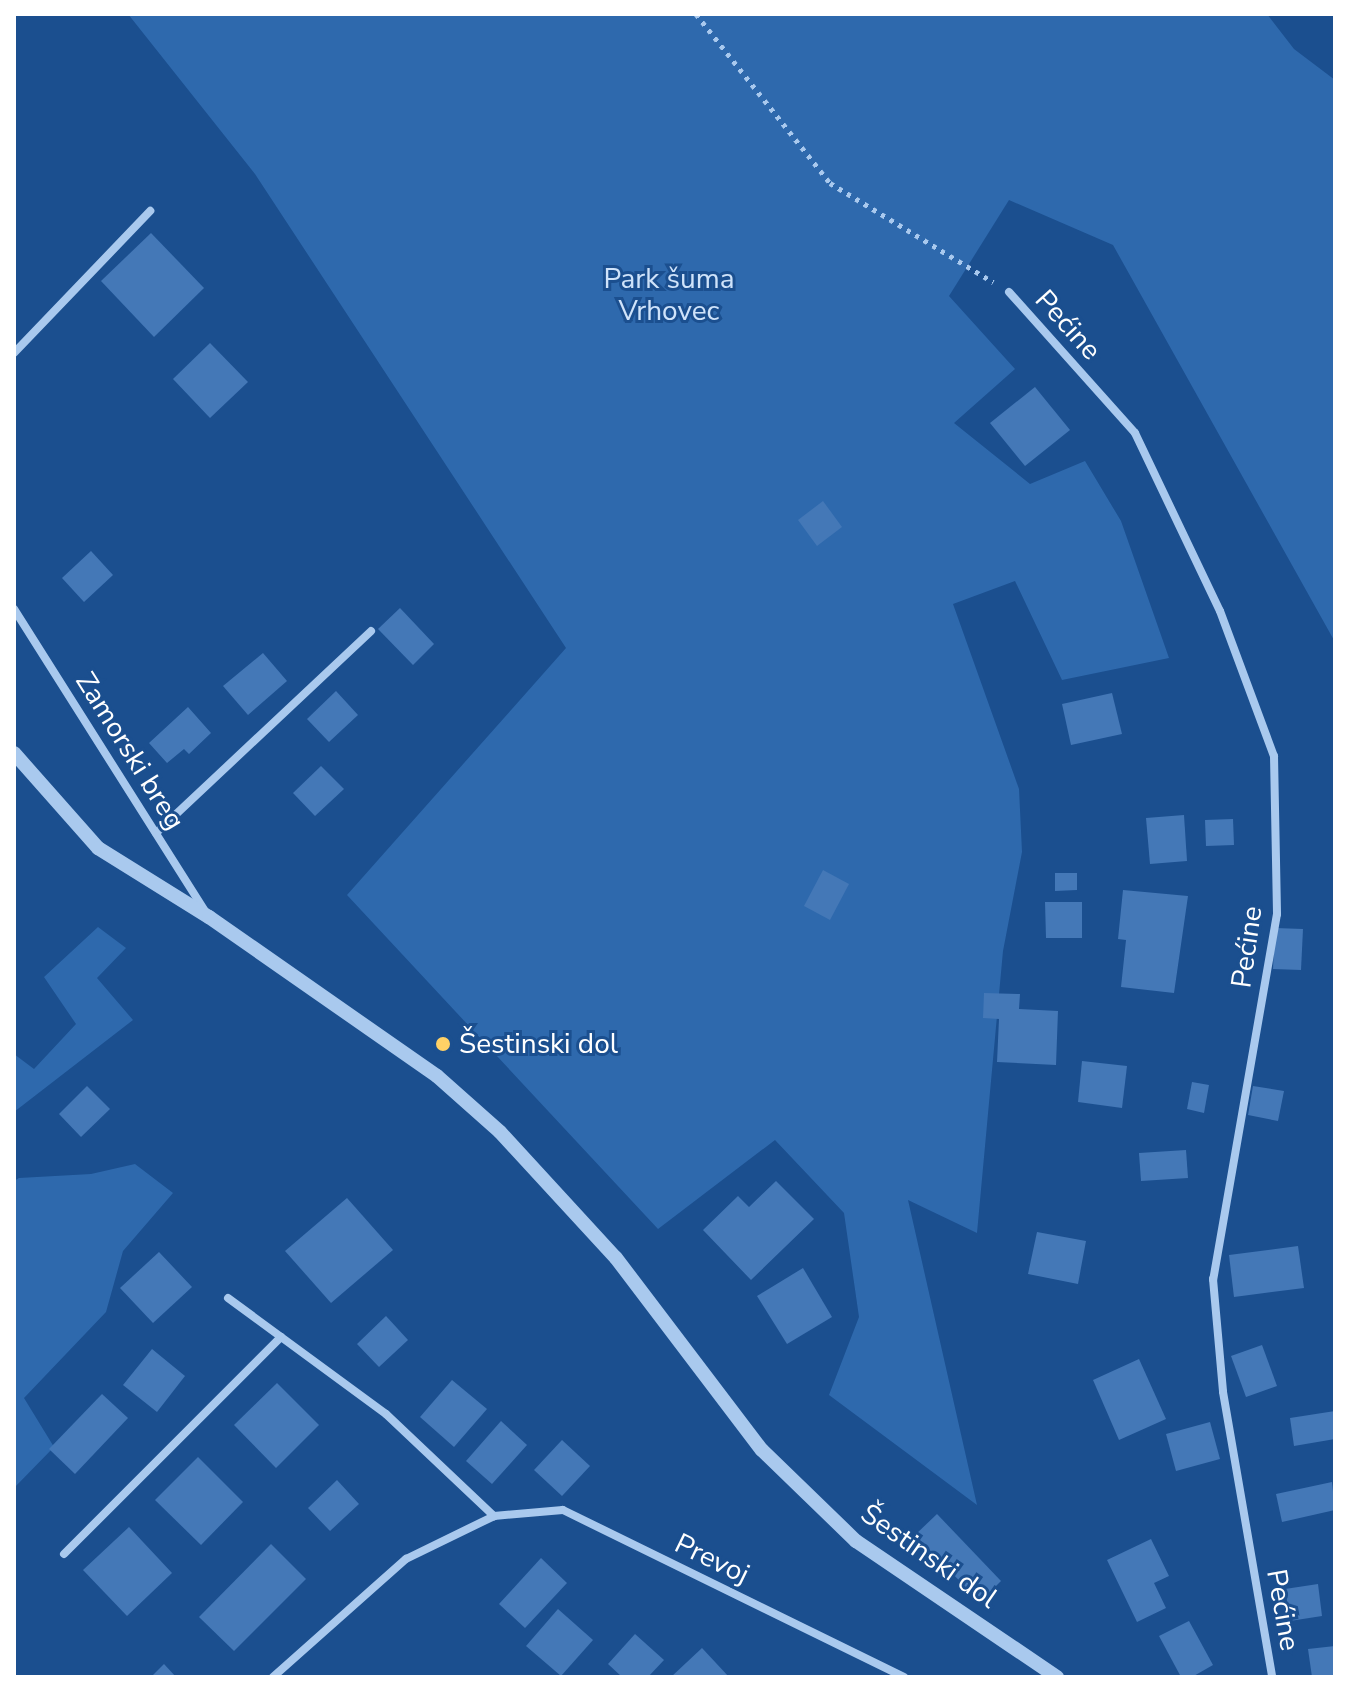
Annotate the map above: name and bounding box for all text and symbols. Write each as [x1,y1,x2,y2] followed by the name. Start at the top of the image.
[603,262,735,328] park label: Park šuma Vrhovec
[1028,283,1108,367] street label: Pećine
[68,666,192,836] street label: Zamorski breg
[1225,904,1269,990] street label: Pećine
[459,1027,618,1061] place label: Šestinski dol
[434,1035,452,1053] marker: Šestinski dol
[854,1497,1004,1615] street label: Šestinski dol
[669,1527,755,1591] street label: Prevoj
[1259,1567,1307,1653] street label: Pećine

